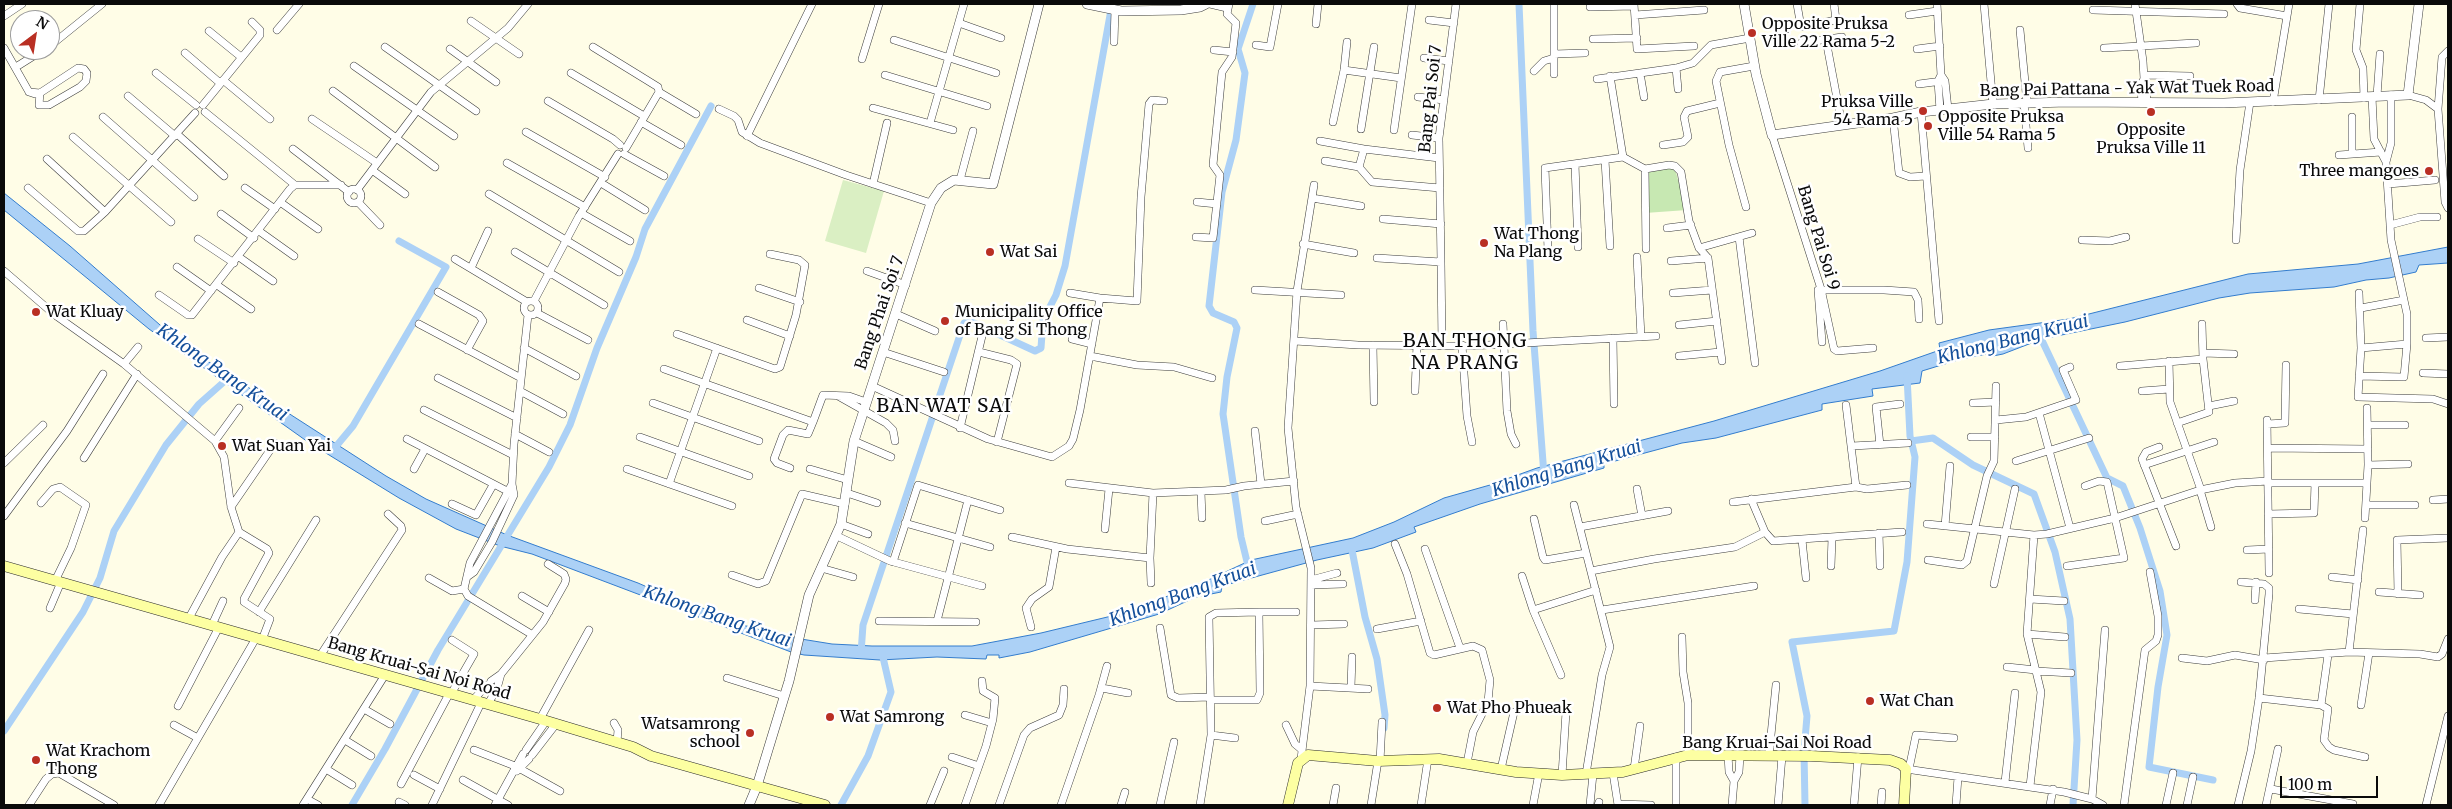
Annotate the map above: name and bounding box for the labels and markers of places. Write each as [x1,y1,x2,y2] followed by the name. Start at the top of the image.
[1762,14,1895,52] place label: Opposite Pruksa Ville 22 Rama 5-2
[1746,27,1758,39] marker: Opposite Pruksa Ville 22 Rama 5-2
[1821,92,1913,130] place label: Pruksa Ville 54 Rama 5
[1917,105,1929,117] marker: Pruksa Ville 54 Rama 5
[2145,106,2157,118] marker: Opposite Pruksa Ville 11
[1938,107,2064,145] place label: Opposite Pruksa Ville 54 Rama 5
[1922,120,1934,132] marker: Opposite Pruksa Ville 54 Rama 5
[2096,120,2206,158] place label: Opposite Pruksa Ville 11
[2299,161,2419,181] place label: Three mangoes
[2423,165,2435,177] marker: Three mangoes
[1494,224,1579,262] place label: Wat Thong Na Plang
[1478,237,1490,249] marker: Wat Thong Na Plang
[1000,242,1057,262] place label: Wat Sai
[984,246,996,258] marker: Wat Sai
[46,302,124,322] place label: Wat Kluay
[955,302,1103,340] place label: Municipality Office of Bang Si Thong
[30,306,42,318] marker: Wat Kluay
[939,315,951,327] marker: Municipality Office of Bang Si Thong
[232,436,331,456] place label: Wat Suan Yai
[216,440,228,452] marker: Wat Suan Yai
[1880,691,1954,711] place label: Wat Chan
[1864,695,1876,707] marker: Wat Chan
[1447,698,1572,718] place label: Wat Pho Phueak
[1431,702,1443,714] marker: Wat Pho Phueak
[840,707,944,727] place label: Wat Samrong
[824,711,836,723] marker: Wat Samrong
[641,714,740,752] place label: Watsamrong school
[744,727,756,739] marker: Watsamrong school
[46,741,151,779] place label: Wat Krachom Thong
[30,754,42,766] marker: Wat Krachom Thong

